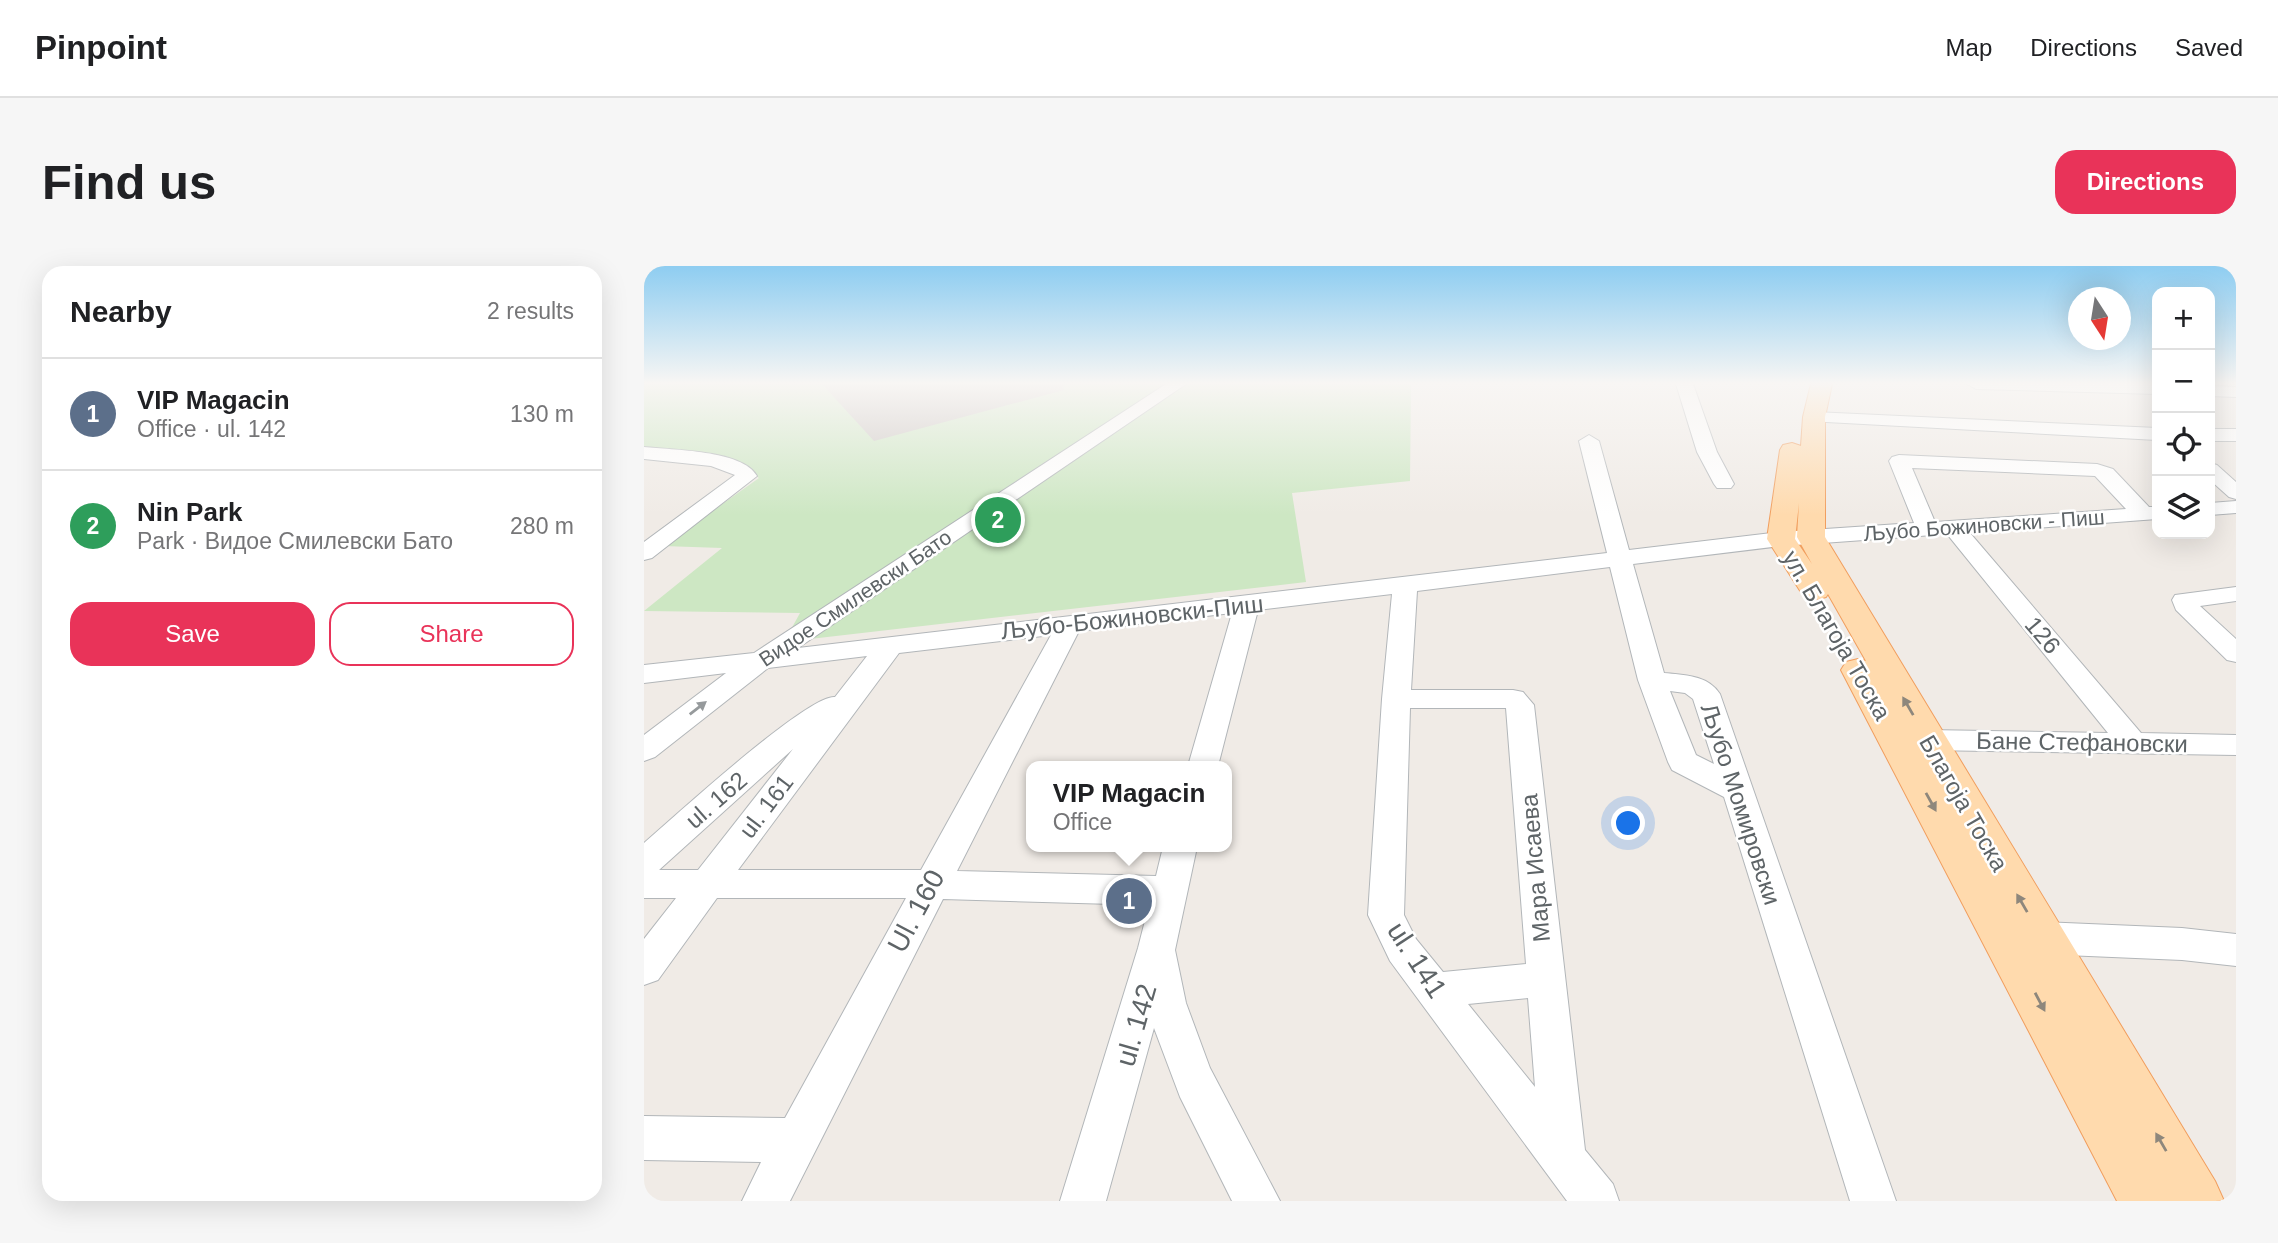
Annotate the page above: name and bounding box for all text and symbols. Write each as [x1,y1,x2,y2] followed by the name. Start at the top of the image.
[35,29,167,66] text: Pinpoint
[1946,34,1992,61] text: Map
[2030,34,2137,61] text: Directions
[2175,34,2243,61] text: Saved
[2055,150,2236,214] button: Directions
[42,155,216,209] text: Find us
[2068,287,2131,350] north arrow
[2152,287,2215,539] map controls
[2152,287,2215,350] button: +
[70,295,172,328] text: Nearby
[487,298,574,324] text: 2 results
[2152,350,2215,413] button: −
[137,385,290,415] text: VIP Magacin
[87,401,99,427] text: 1
[510,401,574,427] text: 130 m
[2152,413,2215,476] button: locate
[137,416,286,442] text: Office · ul. 142
[2152,476,2215,539] button: layers
[975,494,1021,546] pin: 2
[137,497,243,527] text: Nin Park
[1863,505,2105,545] street label: Љубо Божиновски - Пиш
[87,513,99,539] text: 2
[510,513,574,539] text: 280 m
[755,525,955,671] street label: Видое Смилевски Бато
[137,528,453,554] text: Park · Видое Смилевски Бато
[1778,546,1897,725] street label: ул. Благоја Тоска
[999,590,1265,644] street label: Љубо-Божиновски-Пиш
[70,602,315,666] button: Save
[329,602,574,666] button: Share
[2020,611,2066,659] street label: 126
[1902,696,1914,716] one-way arrow
[1696,700,1786,908] street label: Љубо Момировски
[689,702,707,716] one-way arrow
[1976,727,2188,757] street label: Бане Стефановски
[1914,730,2014,876] street label: Благоја Тоска
[1026,761,1232,852] popup
[680,766,752,834] street label: ul. 162
[734,769,798,843] street label: ul. 161
[1053,778,1205,808] text: VIP Magacin
[1515,792,1555,943] street label: Мара Исаева
[1925,792,1937,812] one-way arrow
[1611,806,1645,840] your location
[1053,809,1112,835] text: Office
[881,865,951,957] street label: Ul. 160
[1106,875,1152,927] pin: 1
[2016,893,2028,912] one-way arrow
[1381,916,1453,1004] street label: ul. 141
[1110,980,1162,1070] street label: ul. 142
[2034,992,2046,1012] one-way arrow
[2155,1132,2167,1152] one-way arrow

